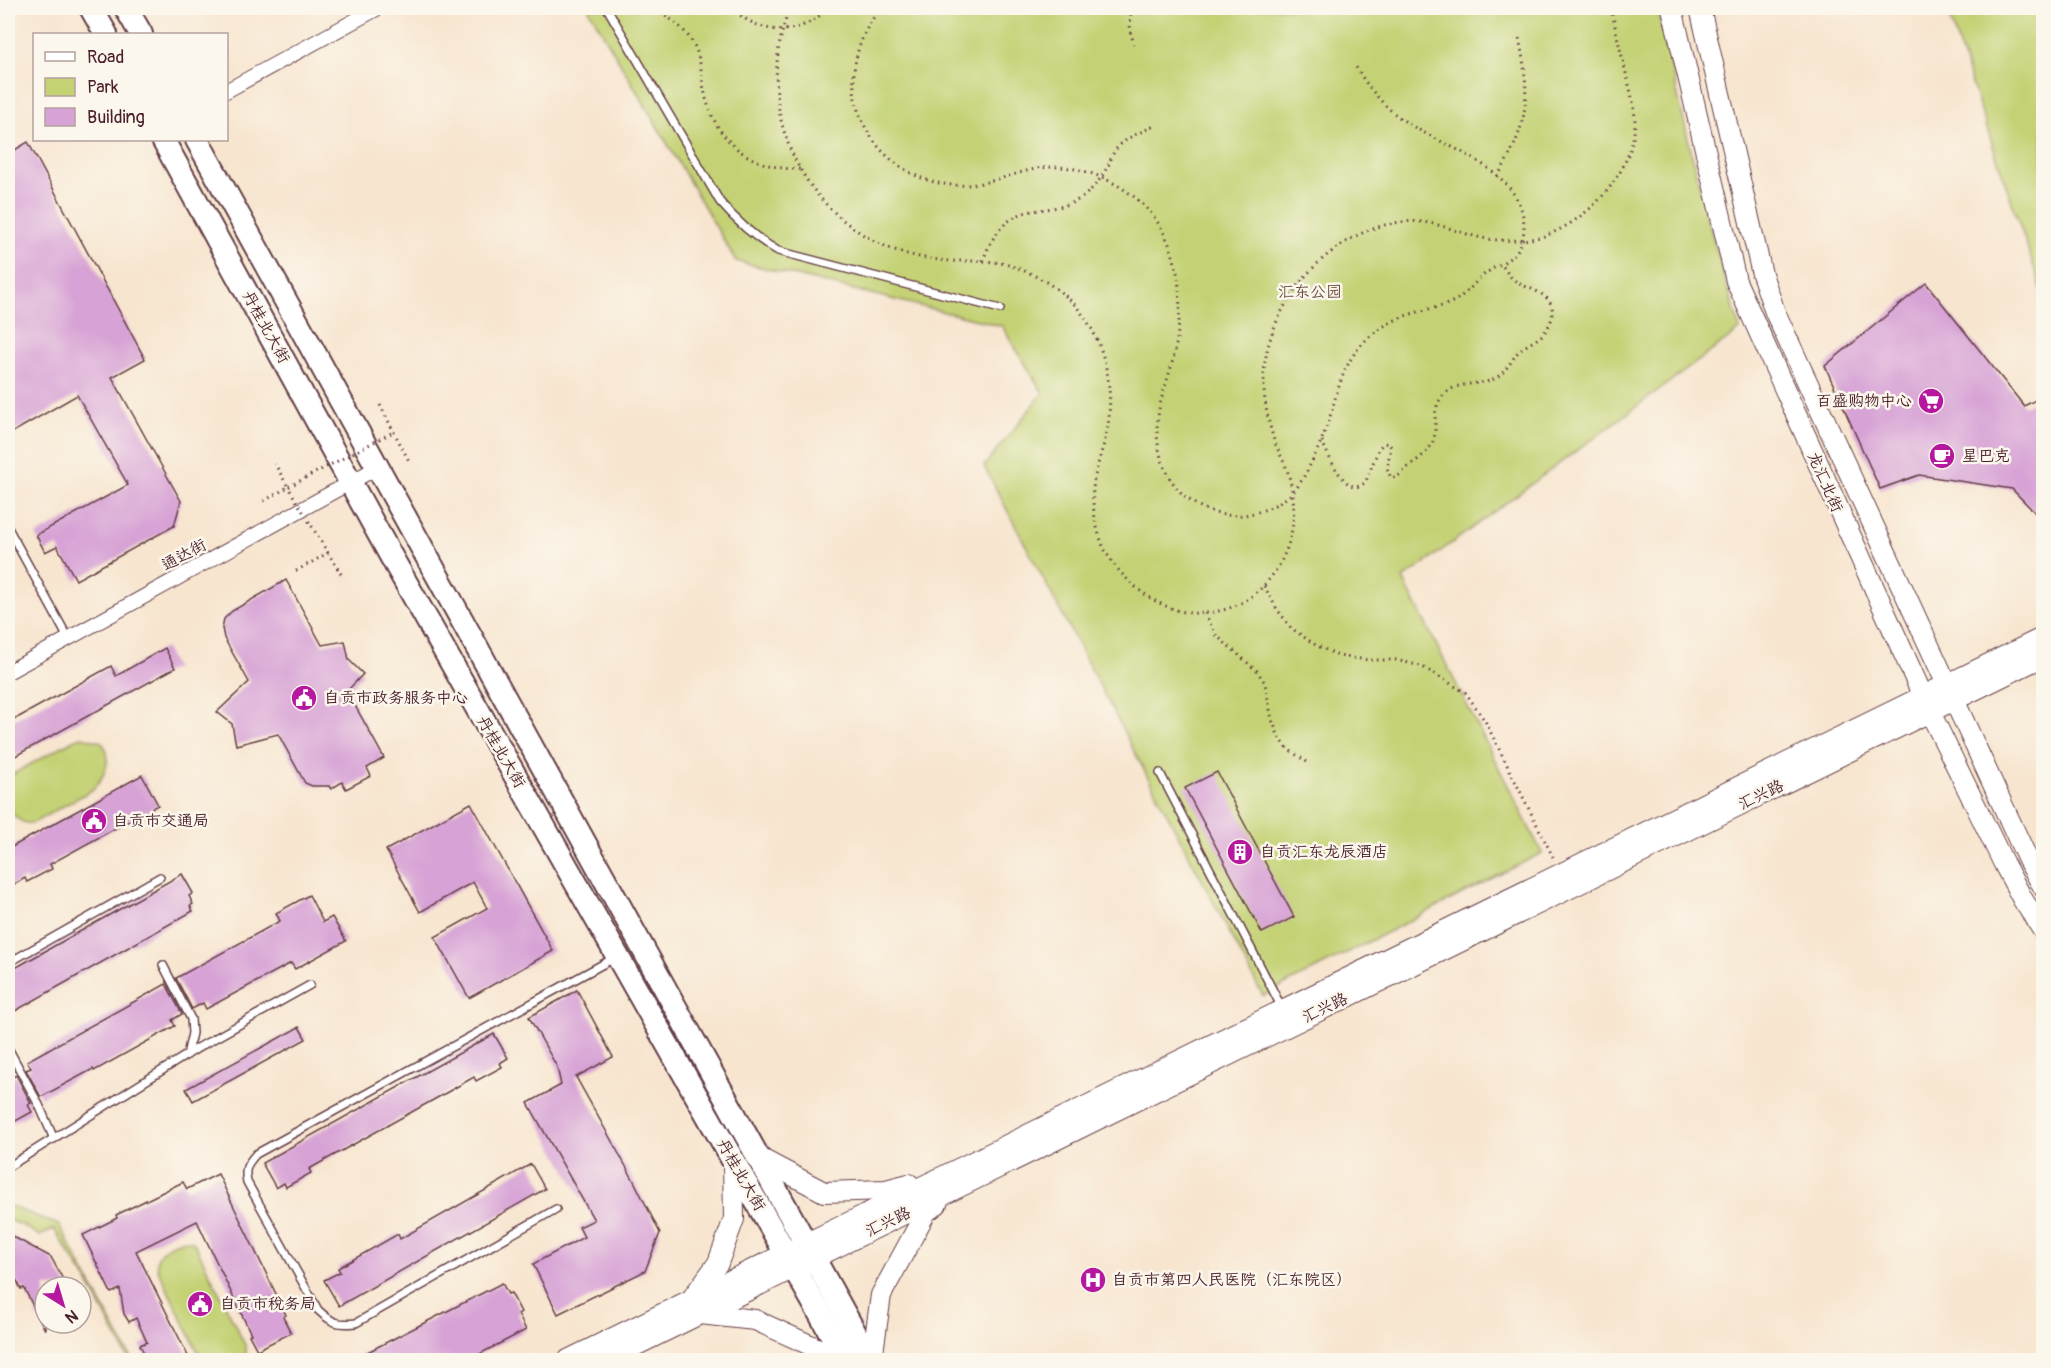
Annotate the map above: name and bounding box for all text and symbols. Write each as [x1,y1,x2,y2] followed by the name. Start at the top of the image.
[33,33,228,141] legend
[87,46,124,69] text: Road
[87,76,119,99] text: Park
[87,106,145,129] text: Building
[1278,282,1342,302] park label: 汇东公园
[238,287,294,367] street label: 丹桂北大街
[1916,386,1946,416] supermarket icon: 百盛购物中心
[1816,391,1912,411] place label: 百盛购物中心
[1927,441,1957,471] cafe icon: 星巴克
[1962,446,2010,466] place label: 星巴克
[1803,449,1847,515] street label: 龙汇北街
[158,535,210,575] street label: 通达街
[289,683,319,713] public building icon: 自贡市政务服务中心
[324,688,468,708] place label: 自贡市政务服务中心
[472,712,530,792] street label: 丹桂北大街
[1735,775,1787,815] street label: 汇兴路
[79,806,109,836] public building icon: 自贡市交通局
[113,811,209,831] place label: 自贡市交通局
[1225,837,1255,867] building icon: 自贡汇东龙辰酒店
[1260,842,1388,862] place label: 自贡汇东龙辰酒店
[1299,988,1351,1028] street label: 汇兴路
[712,1135,770,1215] street label: 丹桂北大街
[862,1202,914,1242] street label: 汇兴路
[1078,1265,1108,1295] hospital icon: 自贡市第四人民医院（汇东院区）
[1112,1270,1352,1290] place label: 自贡市第四人民医院（汇东院区）
[33,1275,93,1335] north arrow
[185,1289,215,1319] public building icon: 自贡市税务局
[220,1294,316,1314] place label: 自贡市税务局
[61,1305,82,1328] text: N

